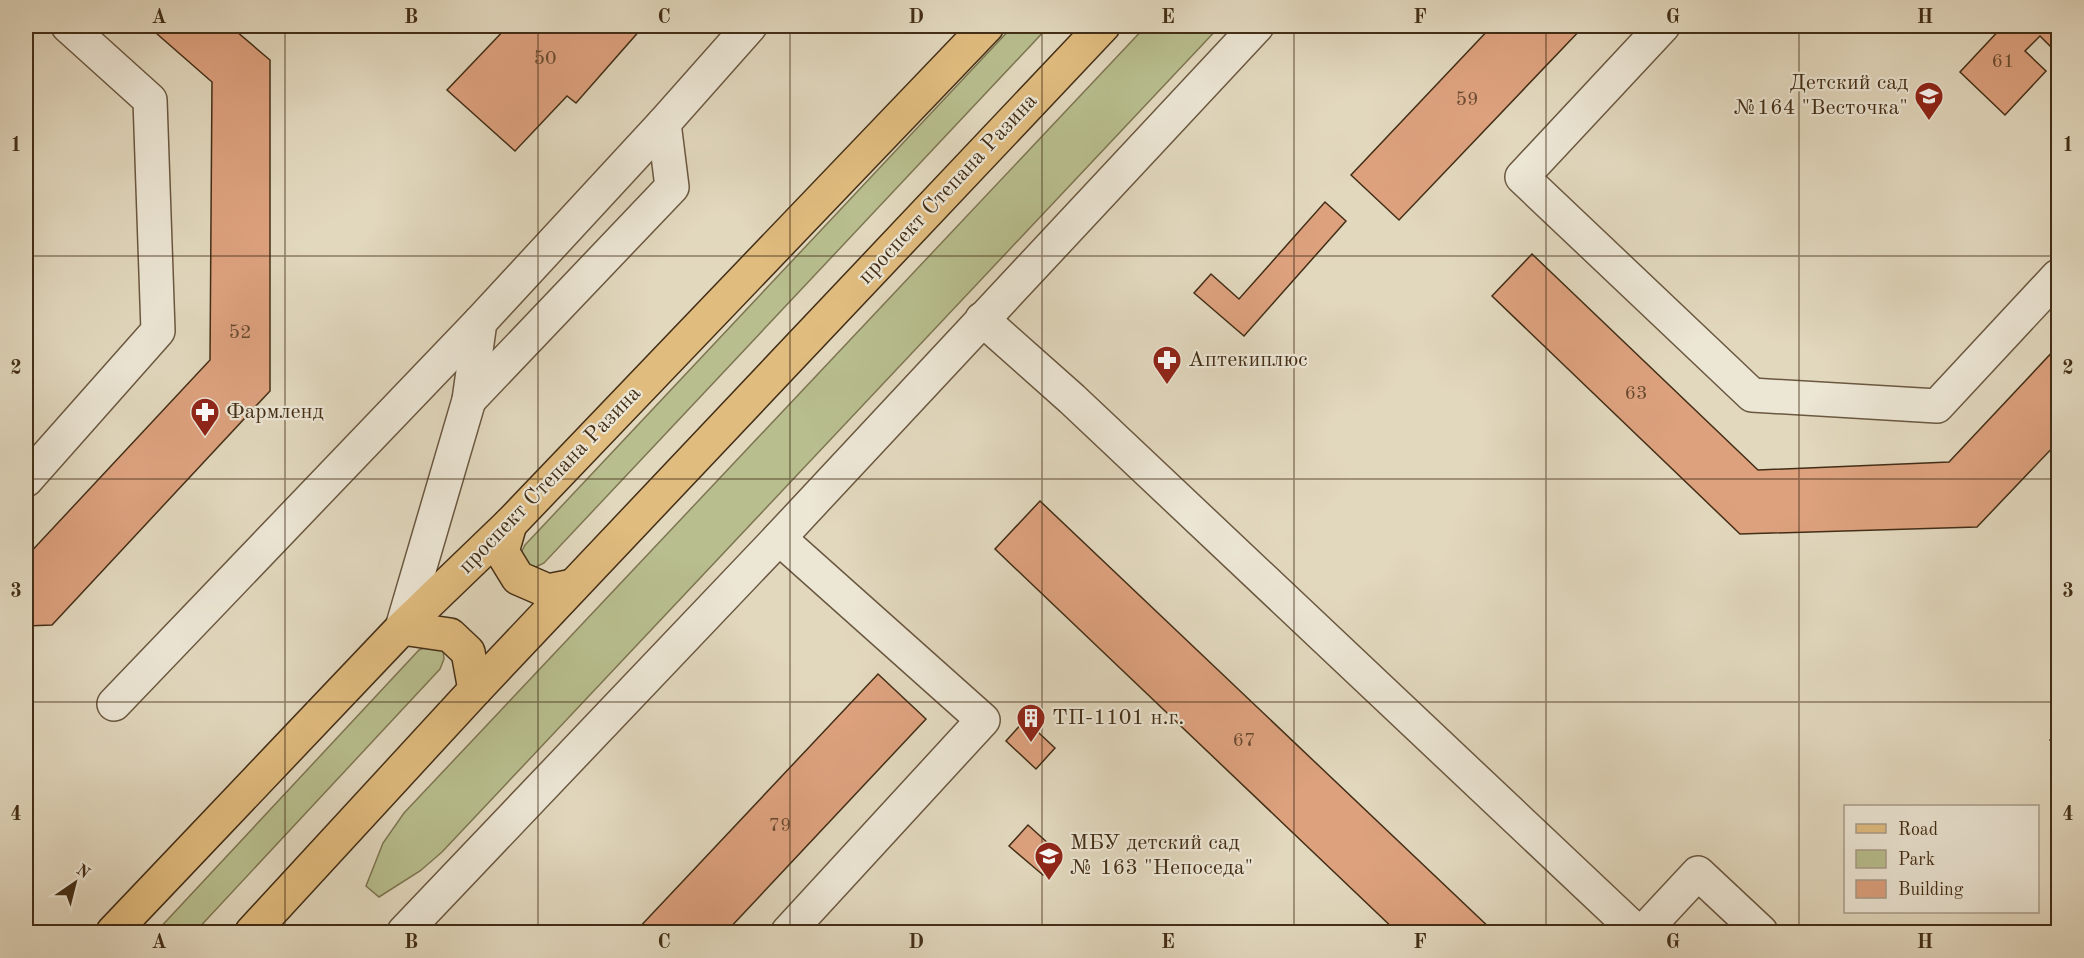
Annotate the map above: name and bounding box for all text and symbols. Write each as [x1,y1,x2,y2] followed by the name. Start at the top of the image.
[151,8,167,28] text: A
[404,8,418,28] text: B
[657,8,671,28] text: C
[908,8,924,28] text: D
[1161,8,1175,28] text: E
[1413,8,1427,28] text: F
[1666,8,1680,28] text: G
[1917,8,1933,28] text: H
[533,49,557,69] house number: 50
[1991,52,2015,72] house number: 61
[1734,72,1908,119] place label: Детский сад №164 "Весточка"
[1913,80,1945,122] school or university icon: Детский сад №164 "Весточка"
[854,90,1042,288] street label: проспект Степана Разина
[1455,90,1479,110] house number: 59
[10,136,22,156] text: 1
[2062,136,2074,156] text: 1
[228,323,252,343] house number: 52
[1151,344,1183,386] pharmacy icon: Аптекиплюс
[1188,349,1308,371] place label: Аптекиплюс
[10,359,22,379] text: 2
[2062,359,2074,379] text: 2
[455,382,645,578] street label: проспект Степана Разина
[1624,384,1648,404] house number: 63
[189,396,221,438] pharmacy icon: Фармленд
[226,401,324,423] place label: Фармленд
[10,582,22,602] text: 3
[2062,582,2074,602] text: 3
[1015,702,1047,744] building icon: ТП-1101 н.г.
[1052,707,1184,729] place label: ТП-1101 н.г.
[1232,731,1256,751] house number: 67
[10,805,22,825] text: 4
[1844,805,2039,913] legend
[2062,805,2074,825] text: 4
[768,816,792,836] house number: 79
[1898,821,1938,839] text: Road
[1070,832,1253,879] place label: МБУ детский сад № 163 "Непоседа"
[1033,840,1065,882] school or university icon: МБУ детский сад № 163 "Непоседа"
[1898,851,1935,869] text: Park
[45,853,105,913] north arrow
[73,862,93,883] text: N
[1898,881,1964,899] text: Building
[151,933,167,953] text: A
[404,933,418,953] text: B
[657,933,671,953] text: C
[908,933,924,953] text: D
[1161,933,1175,953] text: E
[1413,933,1427,953] text: F
[1666,933,1680,953] text: G
[1917,933,1933,953] text: H

